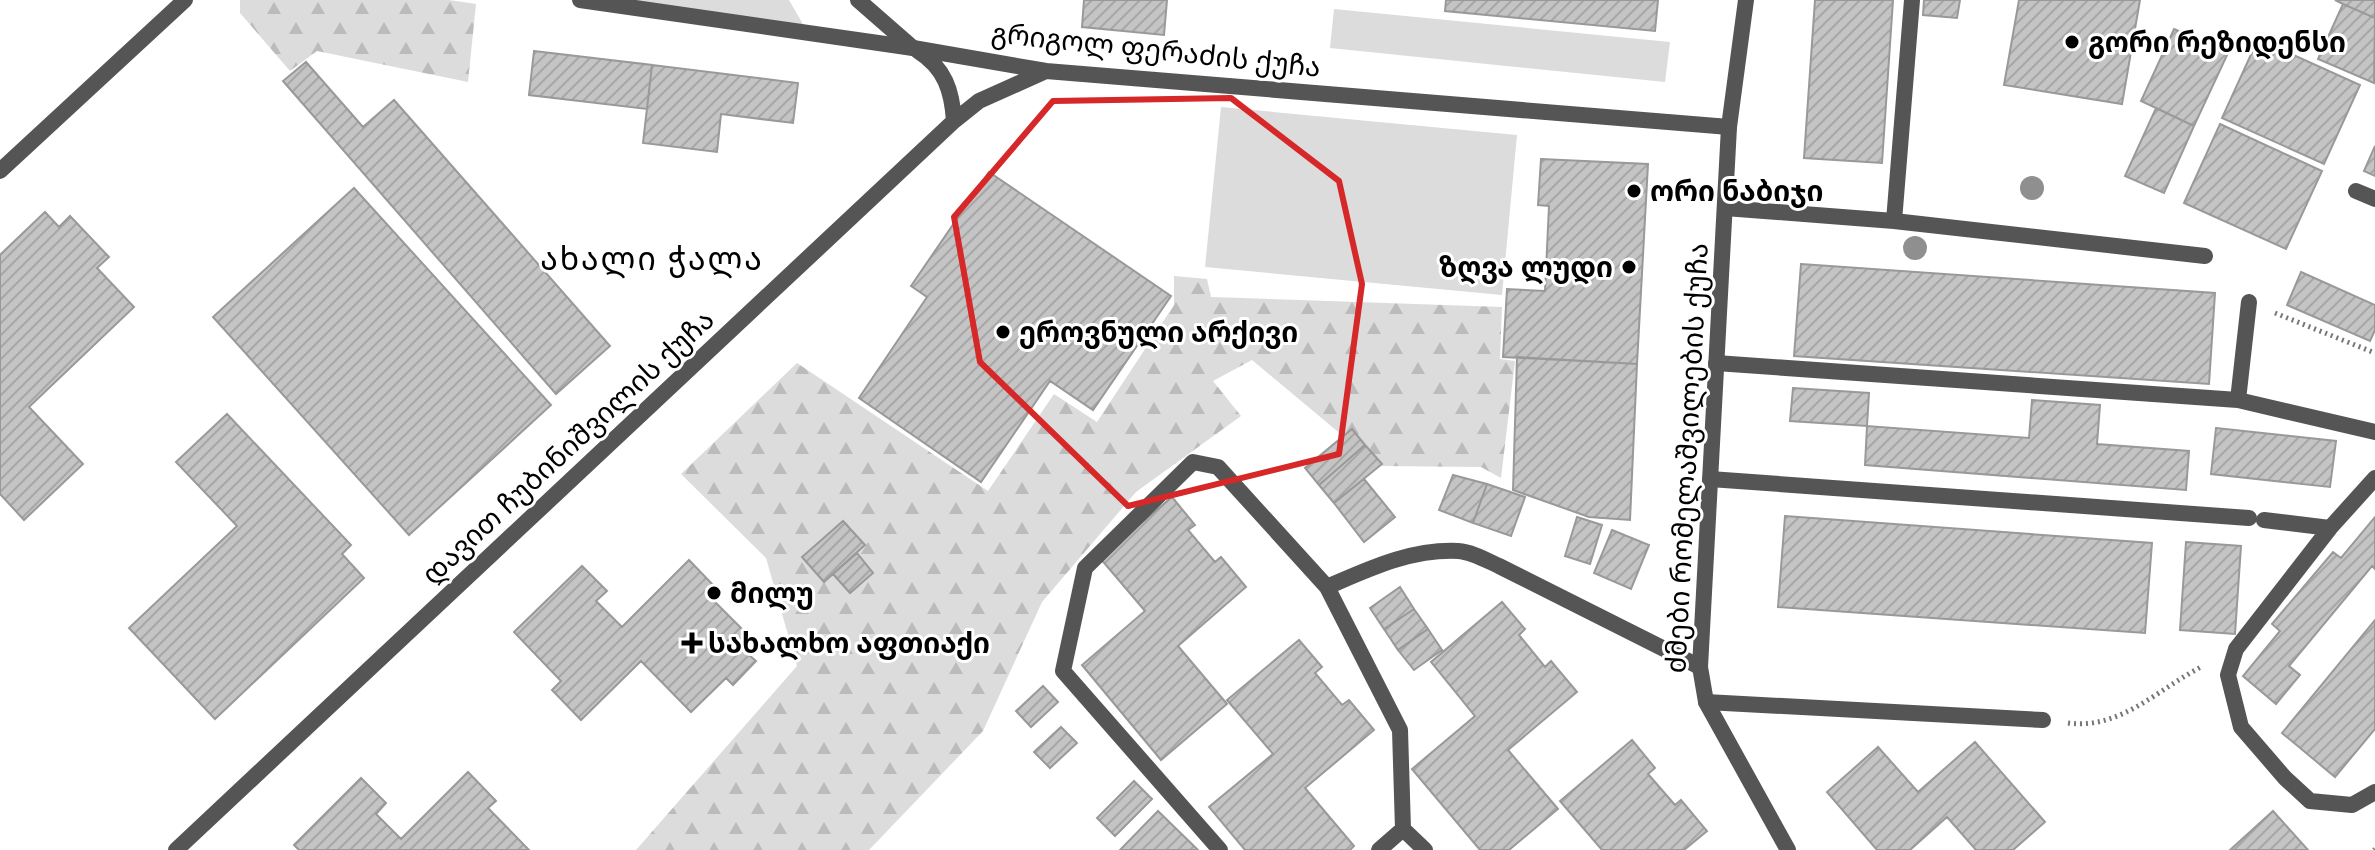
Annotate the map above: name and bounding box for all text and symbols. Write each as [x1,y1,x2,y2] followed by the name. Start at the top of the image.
[990,16,1322,84] street label: გრიგოლ ფერაძის ქუჩა
[2088,26,2346,60] place label: გორი რეზიდენსი
[2063,33,2081,51] marker: გორი რეზიდენსი
[1650,175,1823,208] place label: ორი ნაბიჯი
[1625,182,1643,200] marker: ორი ნაბიჯი
[540,240,764,279] district label: ახალი ჭალა
[1659,242,1715,674] street label: ძმები რომელაშვილების ქუჩა
[1439,251,1613,285] place label: ზღვა ლუდი
[1620,258,1638,276] marker: ზღვა ლუდი
[415,303,721,591] street label: დავით ჩუბინიშვილის ქუჩა
[1019,316,1298,350] place label: ეროვნული არქივი
[994,323,1012,341] marker: ეროვნული არქივი
[730,577,814,611] place label: მილუ
[705,584,723,602] marker: მილუ
[708,627,990,661] place label: სახალხო აფთიაქი
[683,634,701,652] marker: სახალხო აფთიაქი

